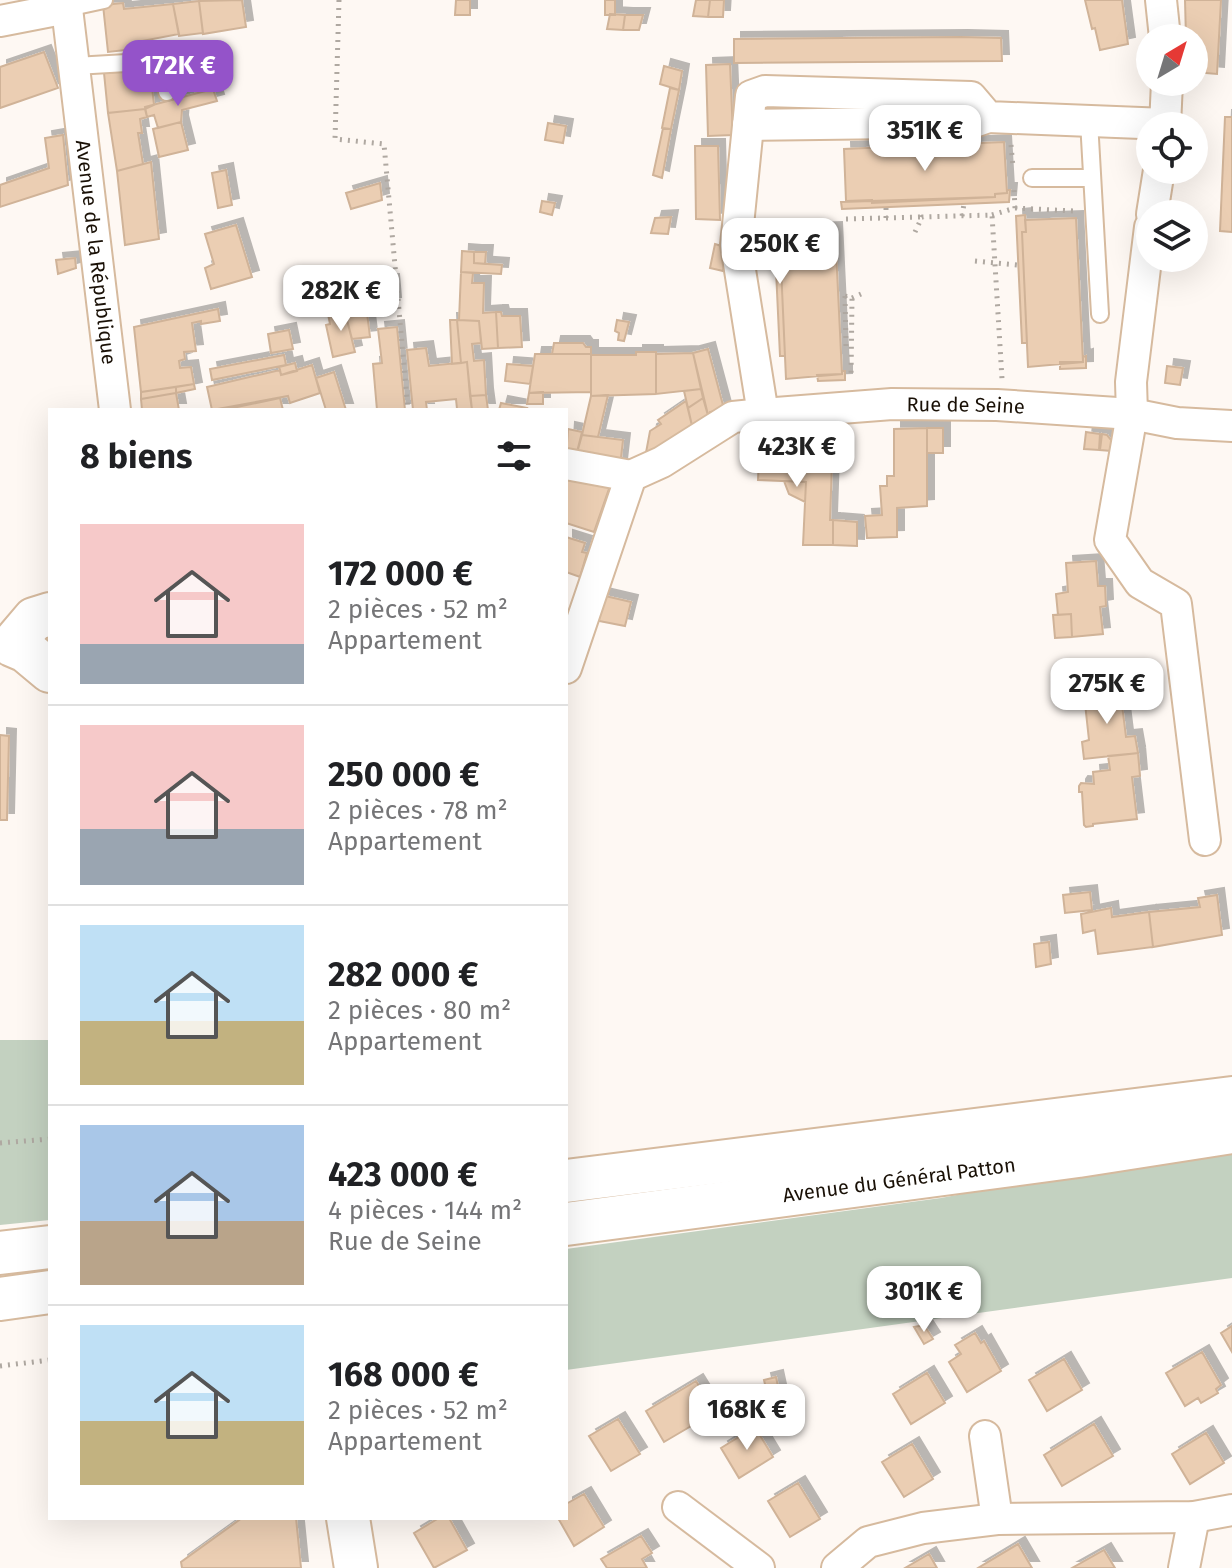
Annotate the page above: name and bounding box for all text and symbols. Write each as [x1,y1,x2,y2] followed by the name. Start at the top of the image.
[1136,24,1208,96] north arrow
[1136,24,1208,272] map controls
[113,40,243,108] pin: 172K €
[140,50,216,81] text: 172K €
[860,105,990,173] pin: 351K €
[1136,112,1208,184] button: locate
[887,115,963,146] text: 351K €
[71,139,121,366] street label: Avenue de la République
[1136,200,1208,272] button: layers
[715,218,845,286] pin: 250K €
[740,228,820,259] text: 250K €
[276,265,406,333] pin: 282K €
[301,275,381,306] text: 282K €
[906,392,1026,419] street label: Rue de Seine
[732,421,862,489] pin: 423K €
[758,431,837,462] text: 423K €
[492,434,536,478] icon: filters
[80,436,193,477] text: 8 biens
[328,553,473,594] text: 172 000 €
[144,556,240,652] icon: home
[328,594,508,625] text: 2 pièces · 52 m²
[328,625,482,656] text: Appartement
[1042,658,1172,726] pin: 275K €
[1069,668,1145,699] text: 275K €
[328,754,480,795] text: 250 000 €
[144,757,240,853] icon: home
[328,795,508,826] text: 2 pièces · 78 m²
[328,826,482,857] text: Appartement
[328,954,478,995] text: 282 000 €
[144,957,240,1053] icon: home
[328,995,511,1026] text: 2 pièces · 80 m²
[328,1026,482,1057] text: Appartement
[781,1152,1017,1207] street label: Avenue du Général Patton
[328,1154,478,1195] text: 423 000 €
[144,1157,240,1253] icon: home
[328,1195,522,1226] text: 4 pièces · 144 m²
[328,1226,482,1257] text: Rue de Seine
[859,1266,989,1334] pin: 301K €
[885,1276,963,1307] text: 301K €
[328,1354,479,1395] text: 168 000 €
[144,1357,240,1453] icon: home
[682,1384,812,1452] pin: 168K €
[707,1394,787,1425] text: 168K €
[328,1395,508,1426] text: 2 pièces · 52 m²
[328,1426,482,1457] text: Appartement

